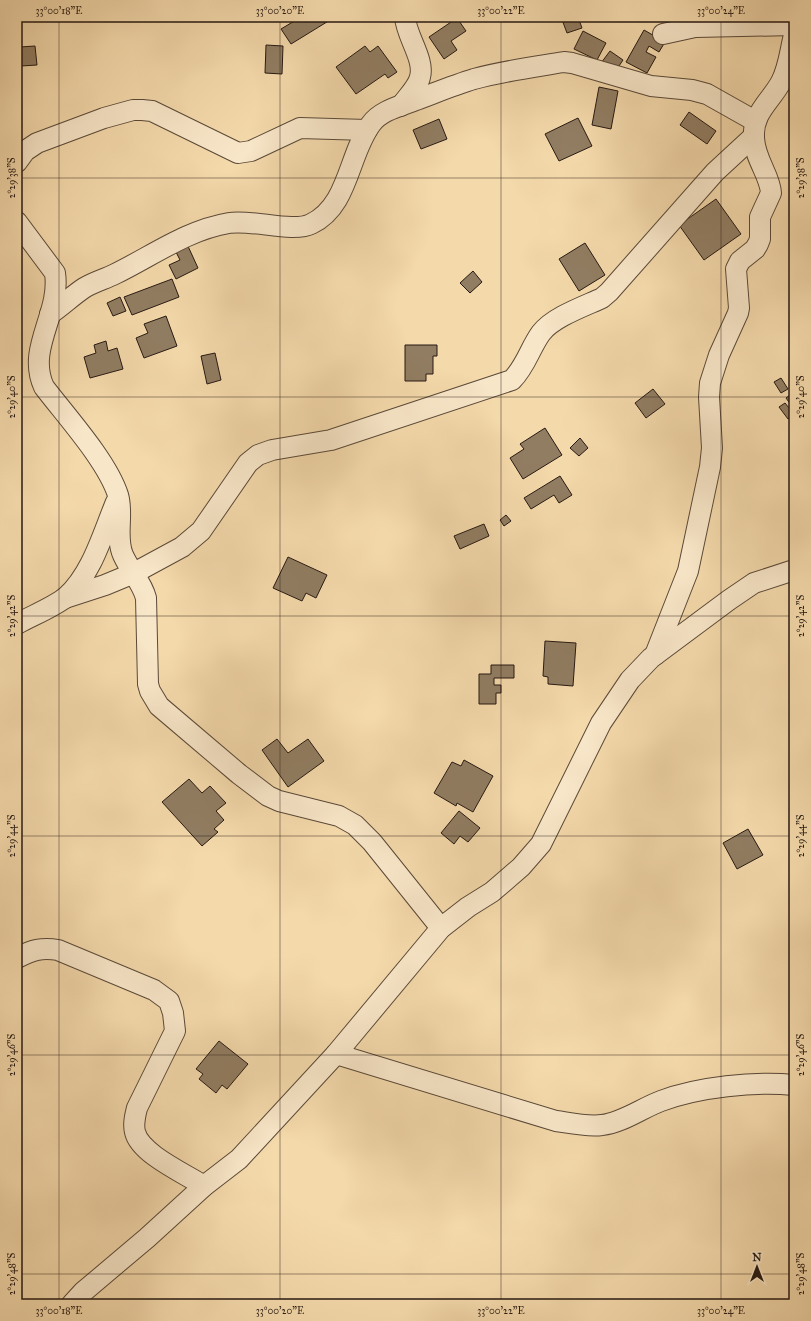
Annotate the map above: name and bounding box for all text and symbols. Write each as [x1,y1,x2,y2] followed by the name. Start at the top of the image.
[36,5,82,17] text: 33°00'18"E
[256,5,304,17] text: 33°00'20"E
[477,5,525,17] text: 33°00'22"E
[697,5,745,17] text: 33°00'24"E
[6,157,18,199] text: 2°29'38"S
[795,157,807,199] text: 2°29'38"S
[6,375,18,419] text: 2°29'40"S
[795,375,807,419] text: 2°29'40"S
[6,595,18,637] text: 2°29'42"S
[795,595,807,637] text: 2°29'42"S
[6,814,18,857] text: 2°29'44"S
[795,814,807,857] text: 2°29'44"S
[6,1034,18,1076] text: 2°29'46"S
[795,1034,807,1076] text: 2°29'46"S
[737,1247,777,1287] north arrow
[752,1251,762,1264] text: N
[6,1252,18,1295] text: 2°29'48"S
[795,1252,807,1295] text: 2°29'48"S
[36,1305,82,1317] text: 33°00'18"E
[256,1305,304,1317] text: 33°00'20"E
[477,1305,525,1317] text: 33°00'22"E
[697,1305,745,1317] text: 33°00'24"E

